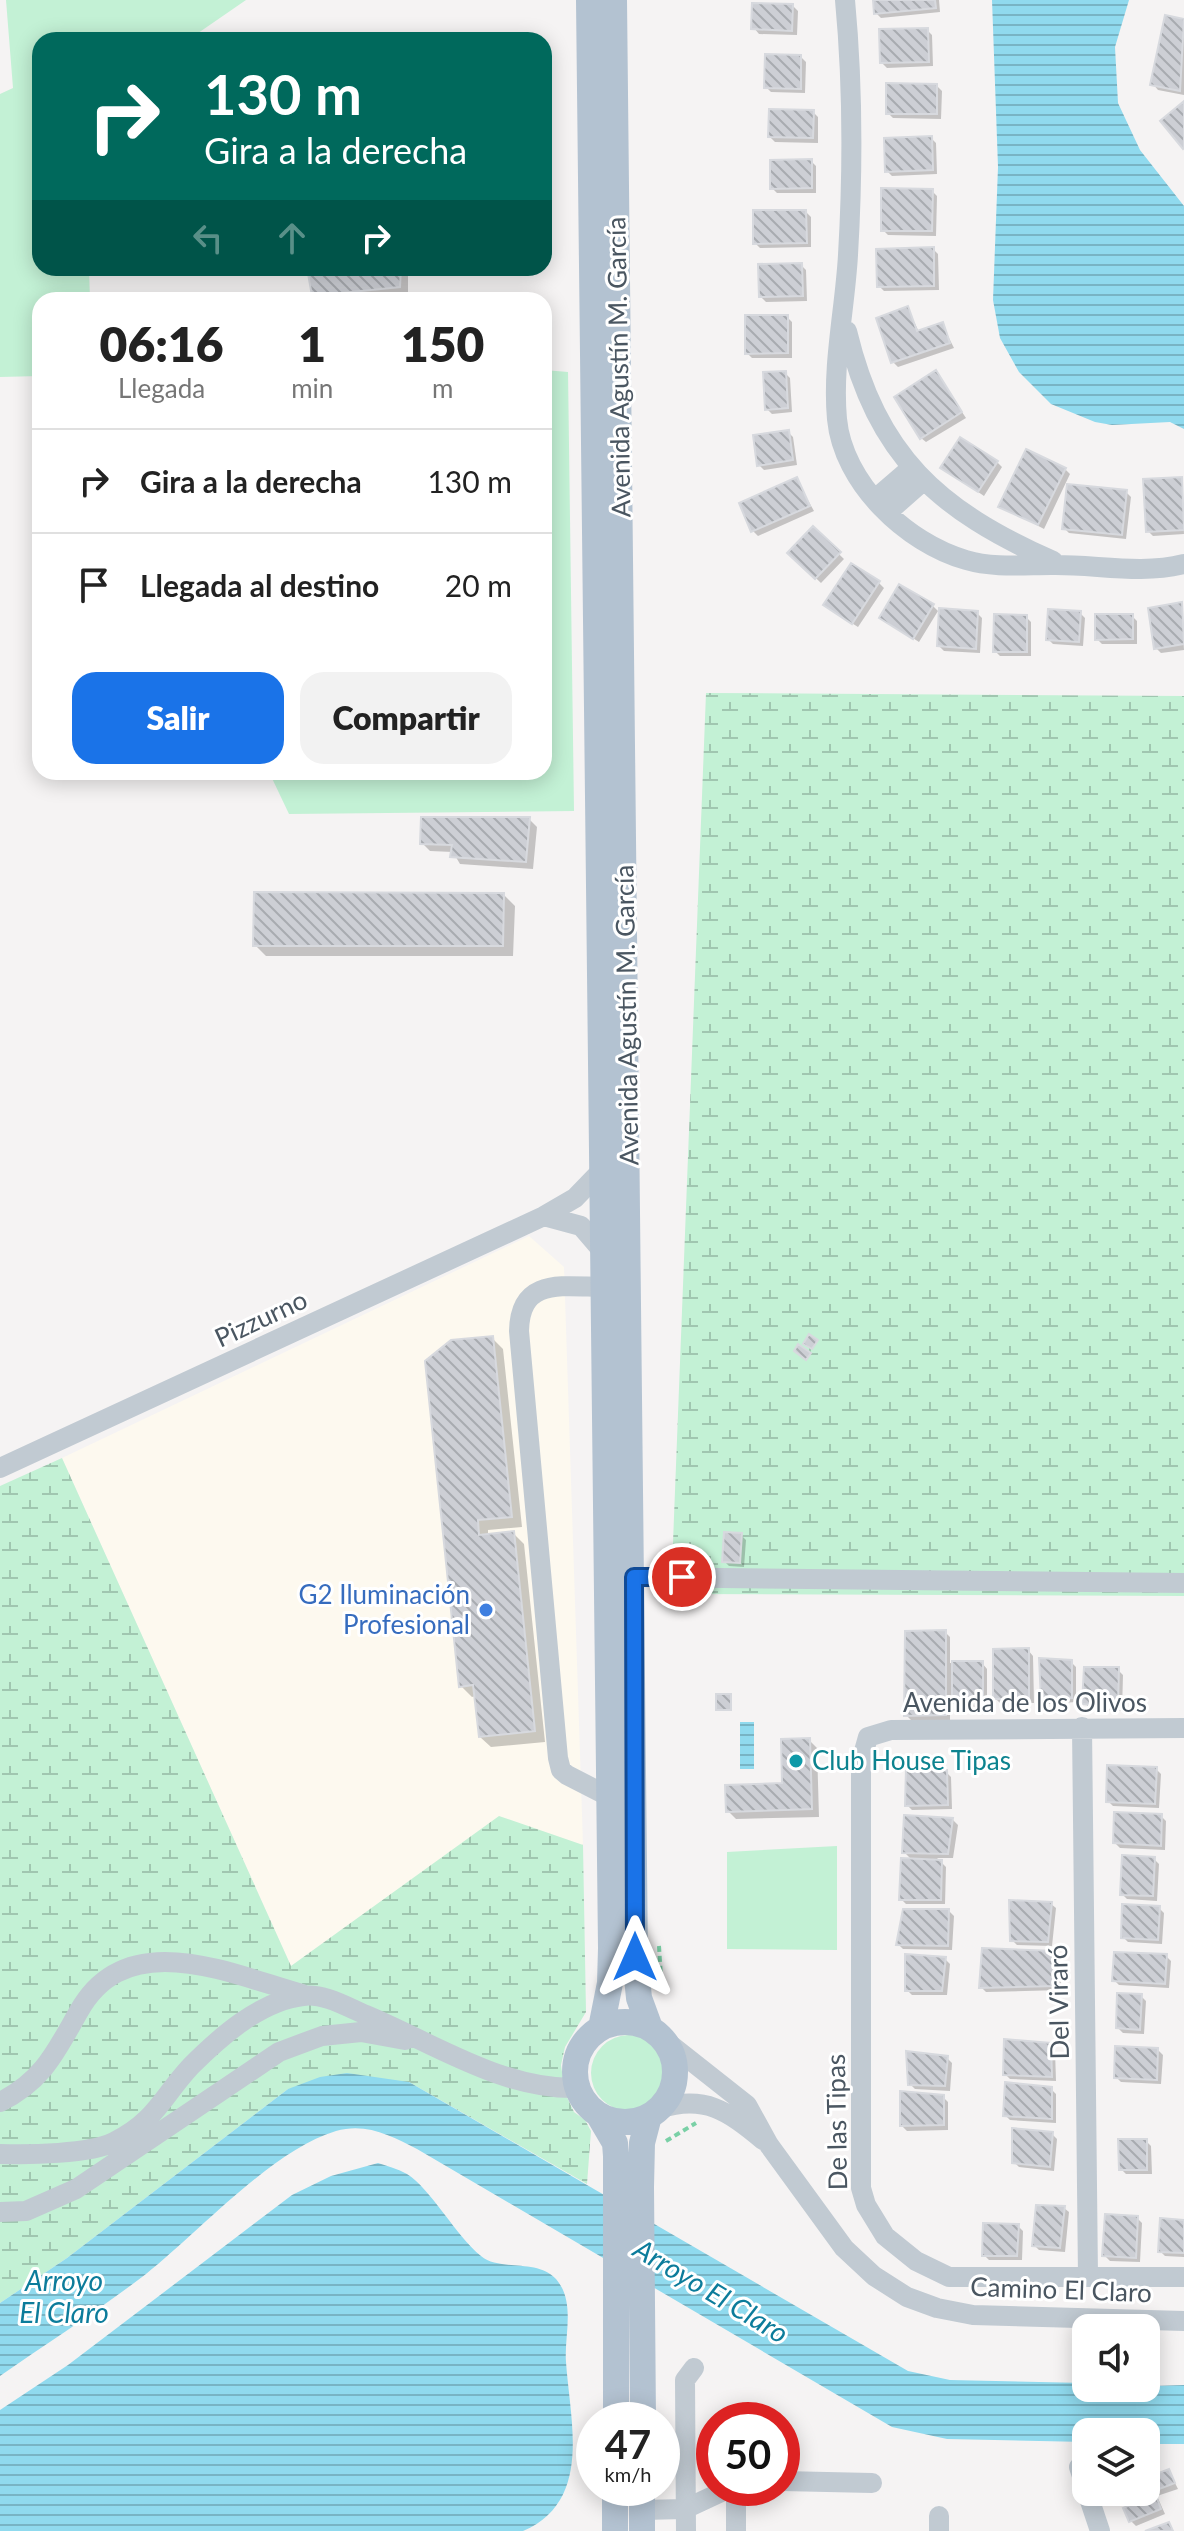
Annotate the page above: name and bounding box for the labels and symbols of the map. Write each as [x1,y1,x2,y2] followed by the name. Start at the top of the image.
[599,216,637,518] street label: Avenida Agustín M. García
[607,864,645,1166] street label: Avenida Agustín M. García
[209,1283,312,1353] street label: Pizzurno
[648,1543,716,1611] pin
[299,1578,470,1640] place label: G2 Iluminación Profesional
[477,1601,495,1619] marker: G2 Iluminación Profesional
[903,1686,1147,1718] street label: Avenida de los Olivos
[812,1744,1011,1776] place label: Club House Tipas
[787,1752,805,1770] marker: Club House Tipas
[593,1915,677,1999] position arrow
[1041,1944,1075,2060] street label: Del Viraró
[819,2054,853,2191] street label: De las Tipas
[627,2230,795,2350] water label: Arroyo El Claro
[19,2263,109,2329] water label: Arroyo El Claro
[970,2270,1152,2308] street label: Camino El Claro
[696,2402,800,2506] speed limit sign: 50

